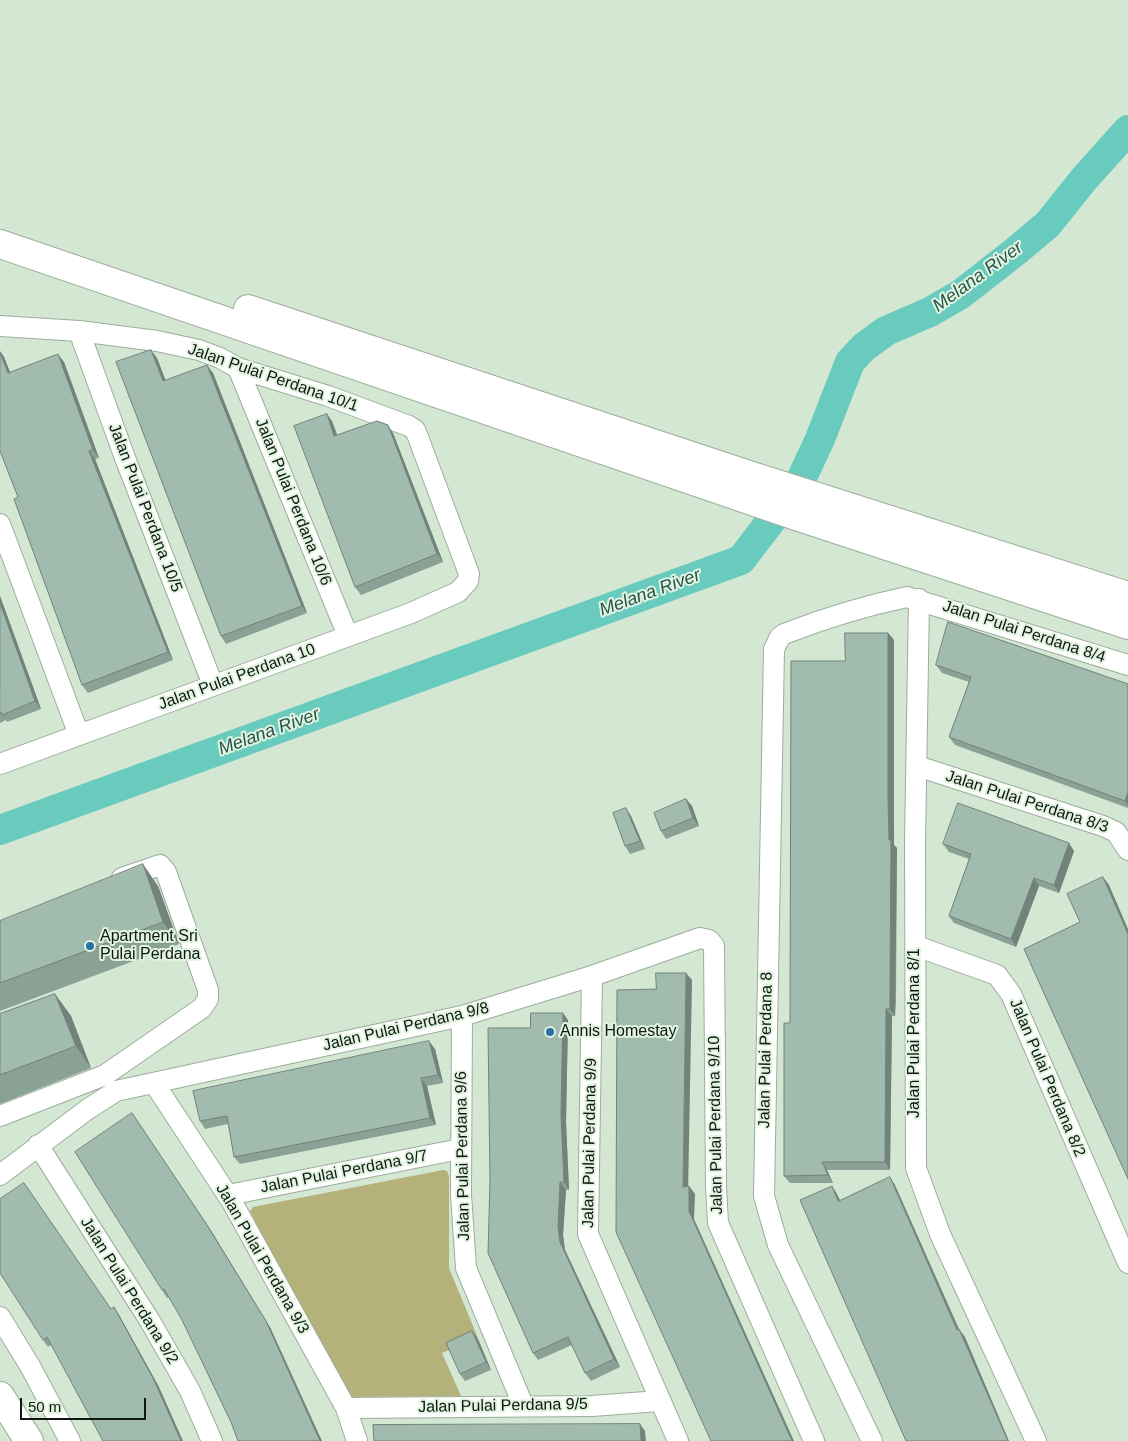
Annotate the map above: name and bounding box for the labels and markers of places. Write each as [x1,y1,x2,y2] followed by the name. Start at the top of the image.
[100,927,201,965] place label: Apartment Sri Pulai Perdana
[84,940,96,952] marker: Apartment Sri Pulai Perdana
[560,1022,676,1042] place label: Annis Homestay
[544,1026,556,1038] marker: Annis Homestay

